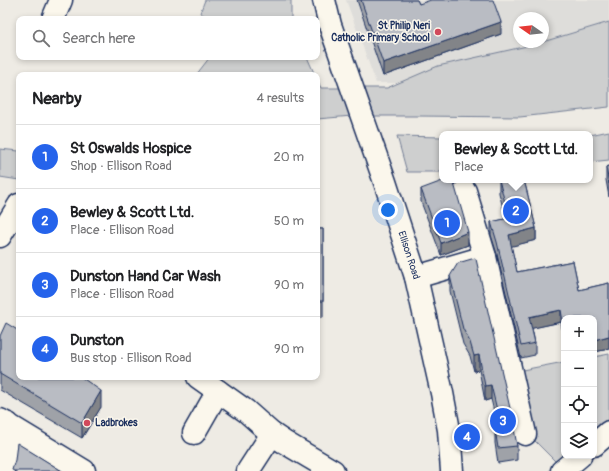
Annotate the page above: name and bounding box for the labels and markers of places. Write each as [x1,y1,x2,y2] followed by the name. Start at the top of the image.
[331,20,430,44] place label: St Philip Neri Catholic Primary School
[433,27,443,37] marker: St Philip Neri Catholic Primary School
[503,196,529,226] pin: 2
[434,208,460,238] pin: 1
[490,406,516,436] pin: 3
[95,417,138,429] place label: Ladbrokes
[82,418,92,428] marker: Ladbrokes
[454,422,480,452] pin: 4

